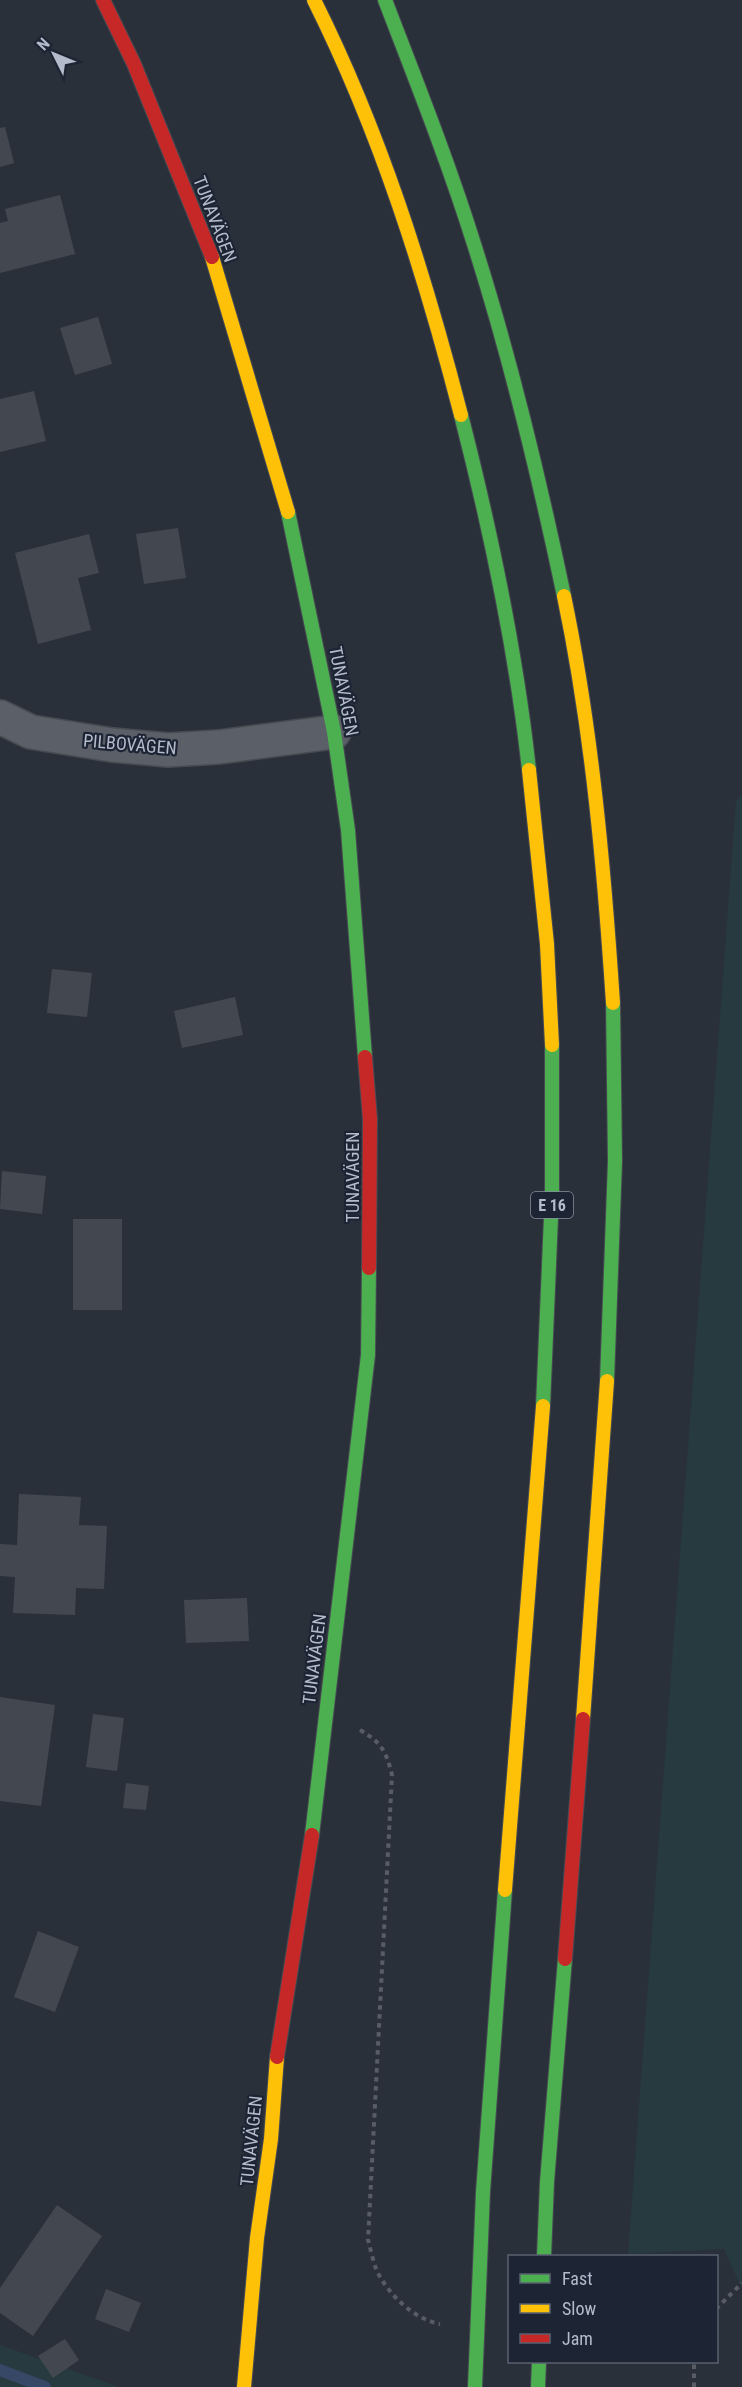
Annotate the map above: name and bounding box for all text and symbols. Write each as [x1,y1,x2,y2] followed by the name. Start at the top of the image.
[24,24,84,84] north arrow
[33,34,54,54] text: N
[189,173,241,265] street label: TUNAVÄGEN
[325,644,363,738] street label: TUNAVÄGEN
[82,729,178,759] street label: PILBOVÄGEN
[342,1132,363,1222] street label: TUNAVÄGEN
[531,1192,573,1218] road number: E 16
[298,1613,330,1705] street label: TUNAVÄGEN
[236,2095,266,2187] street label: TUNAVÄGEN
[508,2255,718,2363] legend
[562,2268,593,2289] text: Fast
[562,2298,597,2319] text: Slow
[562,2328,593,2349] text: Jam

